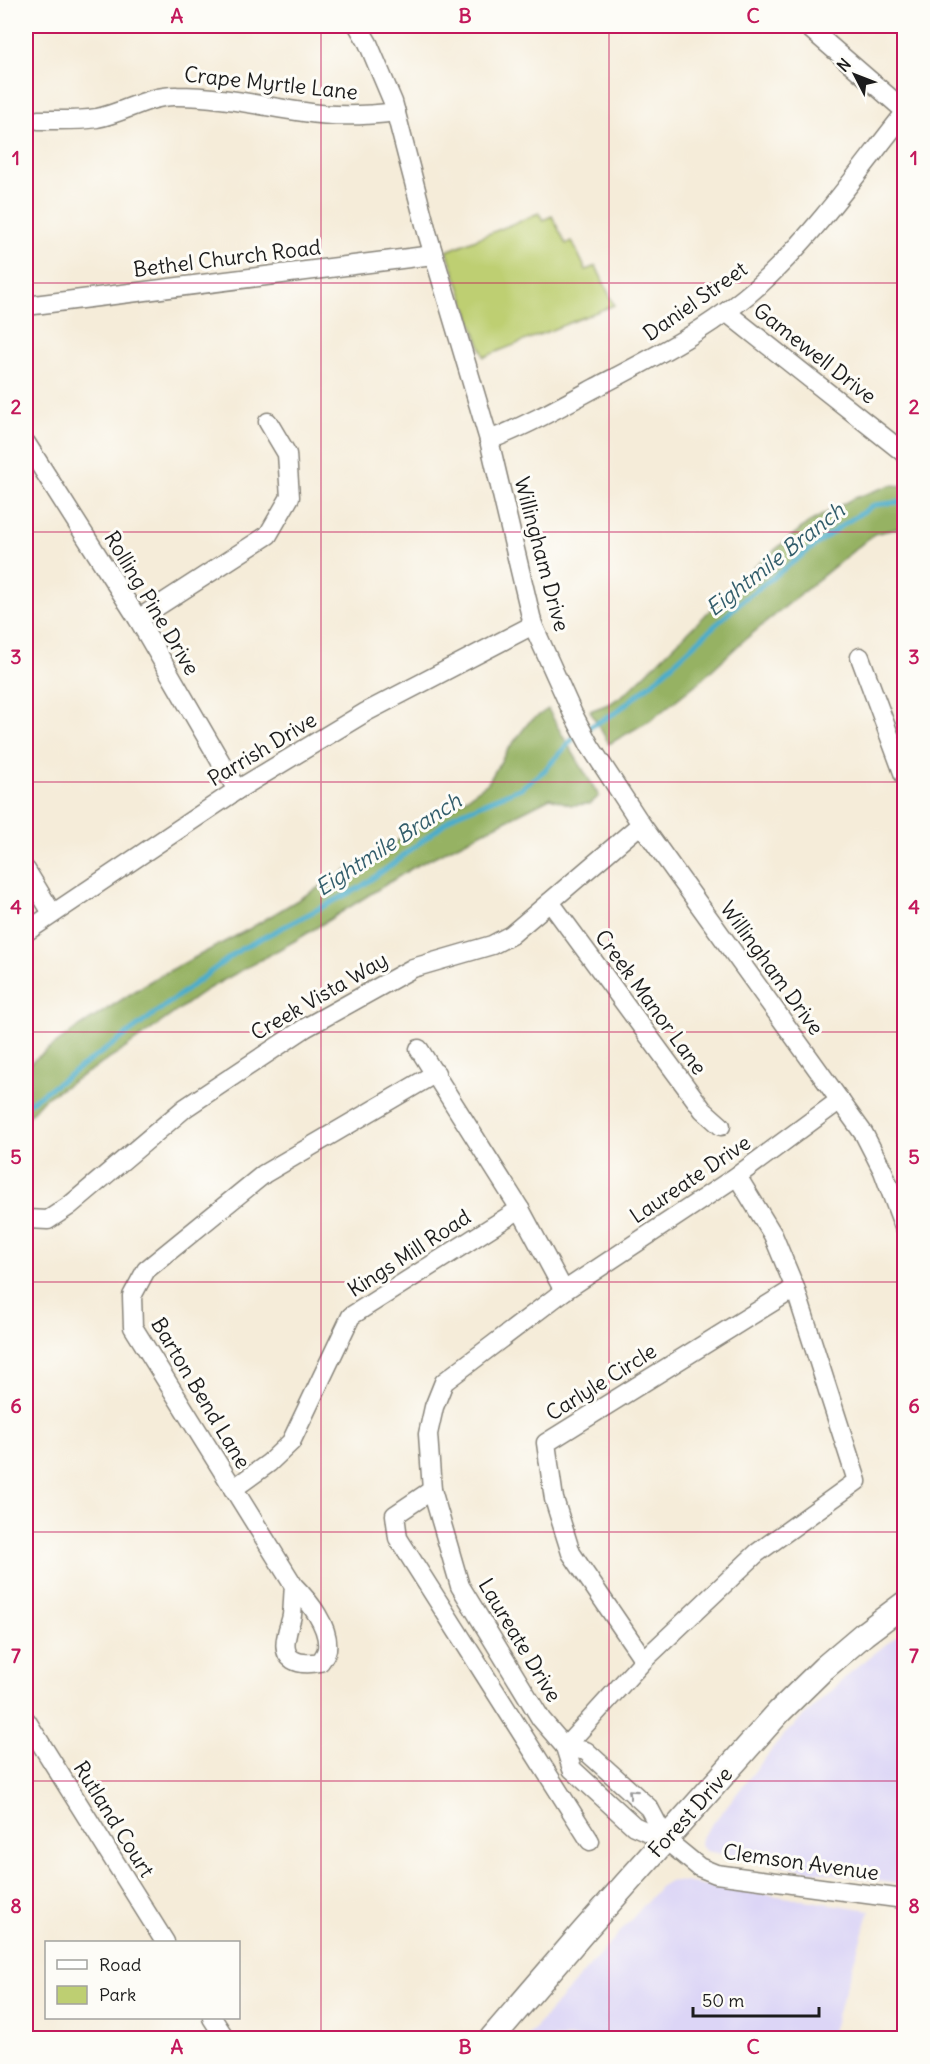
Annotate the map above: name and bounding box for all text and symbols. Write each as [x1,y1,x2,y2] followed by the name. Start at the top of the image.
[171,3,184,28] text: A
[458,3,472,28] text: B
[746,3,760,28] text: C
[825,45,885,105] north arrow
[833,54,855,76] text: N
[183,60,359,106] street label: Crape Myrtle Lane
[12,145,20,170] text: 1
[910,145,918,170] text: 1
[132,233,322,283] street label: Bethel Church Road
[638,255,752,347] street label: Daniel Street
[748,297,882,409] street label: Gamewell Drive
[11,394,22,419] text: 2
[909,394,920,419] text: 2
[508,474,576,634] street label: Willingham Drive
[700,495,851,622] water label: Eightmile Branch
[98,526,206,680] street label: Rolling Pine Drive
[10,644,22,669] text: 3
[908,644,920,669] text: 3
[203,706,321,792] street label: Parrish Drive
[310,786,467,902] water label: Eightmile Branch
[10,894,22,919] text: 4
[908,894,920,919] text: 4
[714,896,830,1040] street label: Willingham Drive
[589,924,713,1080] street label: Creek Manor Lane
[246,946,392,1046] street label: Creek Vista Way
[625,1129,755,1229] street label: Laureate Drive
[10,1144,22,1169] text: 5
[908,1144,920,1169] text: 5
[342,1203,476,1303] street label: Kings Mill Road
[145,1312,257,1474] street label: Barton Bend Lane
[541,1337,661,1427] street label: Carlyle Circle
[10,1393,22,1418] text: 6
[908,1393,920,1418] text: 6
[473,1573,567,1707] street label: Laureate Drive
[11,1643,21,1668] text: 7
[909,1643,919,1668] text: 7
[68,1756,160,1882] street label: Rutland Court
[642,1761,738,1863] street label: Forest Drive
[628,1789,639,1800] one-way arrow
[721,1838,881,1886] street label: Clemson Avenue
[10,1893,22,1918] text: 8
[908,1893,920,1918] text: 8
[45,1941,240,2019] legend
[99,1953,142,1976] text: Road
[693,1980,819,2018] scale bar
[99,1983,136,2006] text: Park
[702,1989,744,2012] text: 50 m
[171,2034,184,2059] text: A
[458,2034,472,2059] text: B
[746,2034,760,2059] text: C

